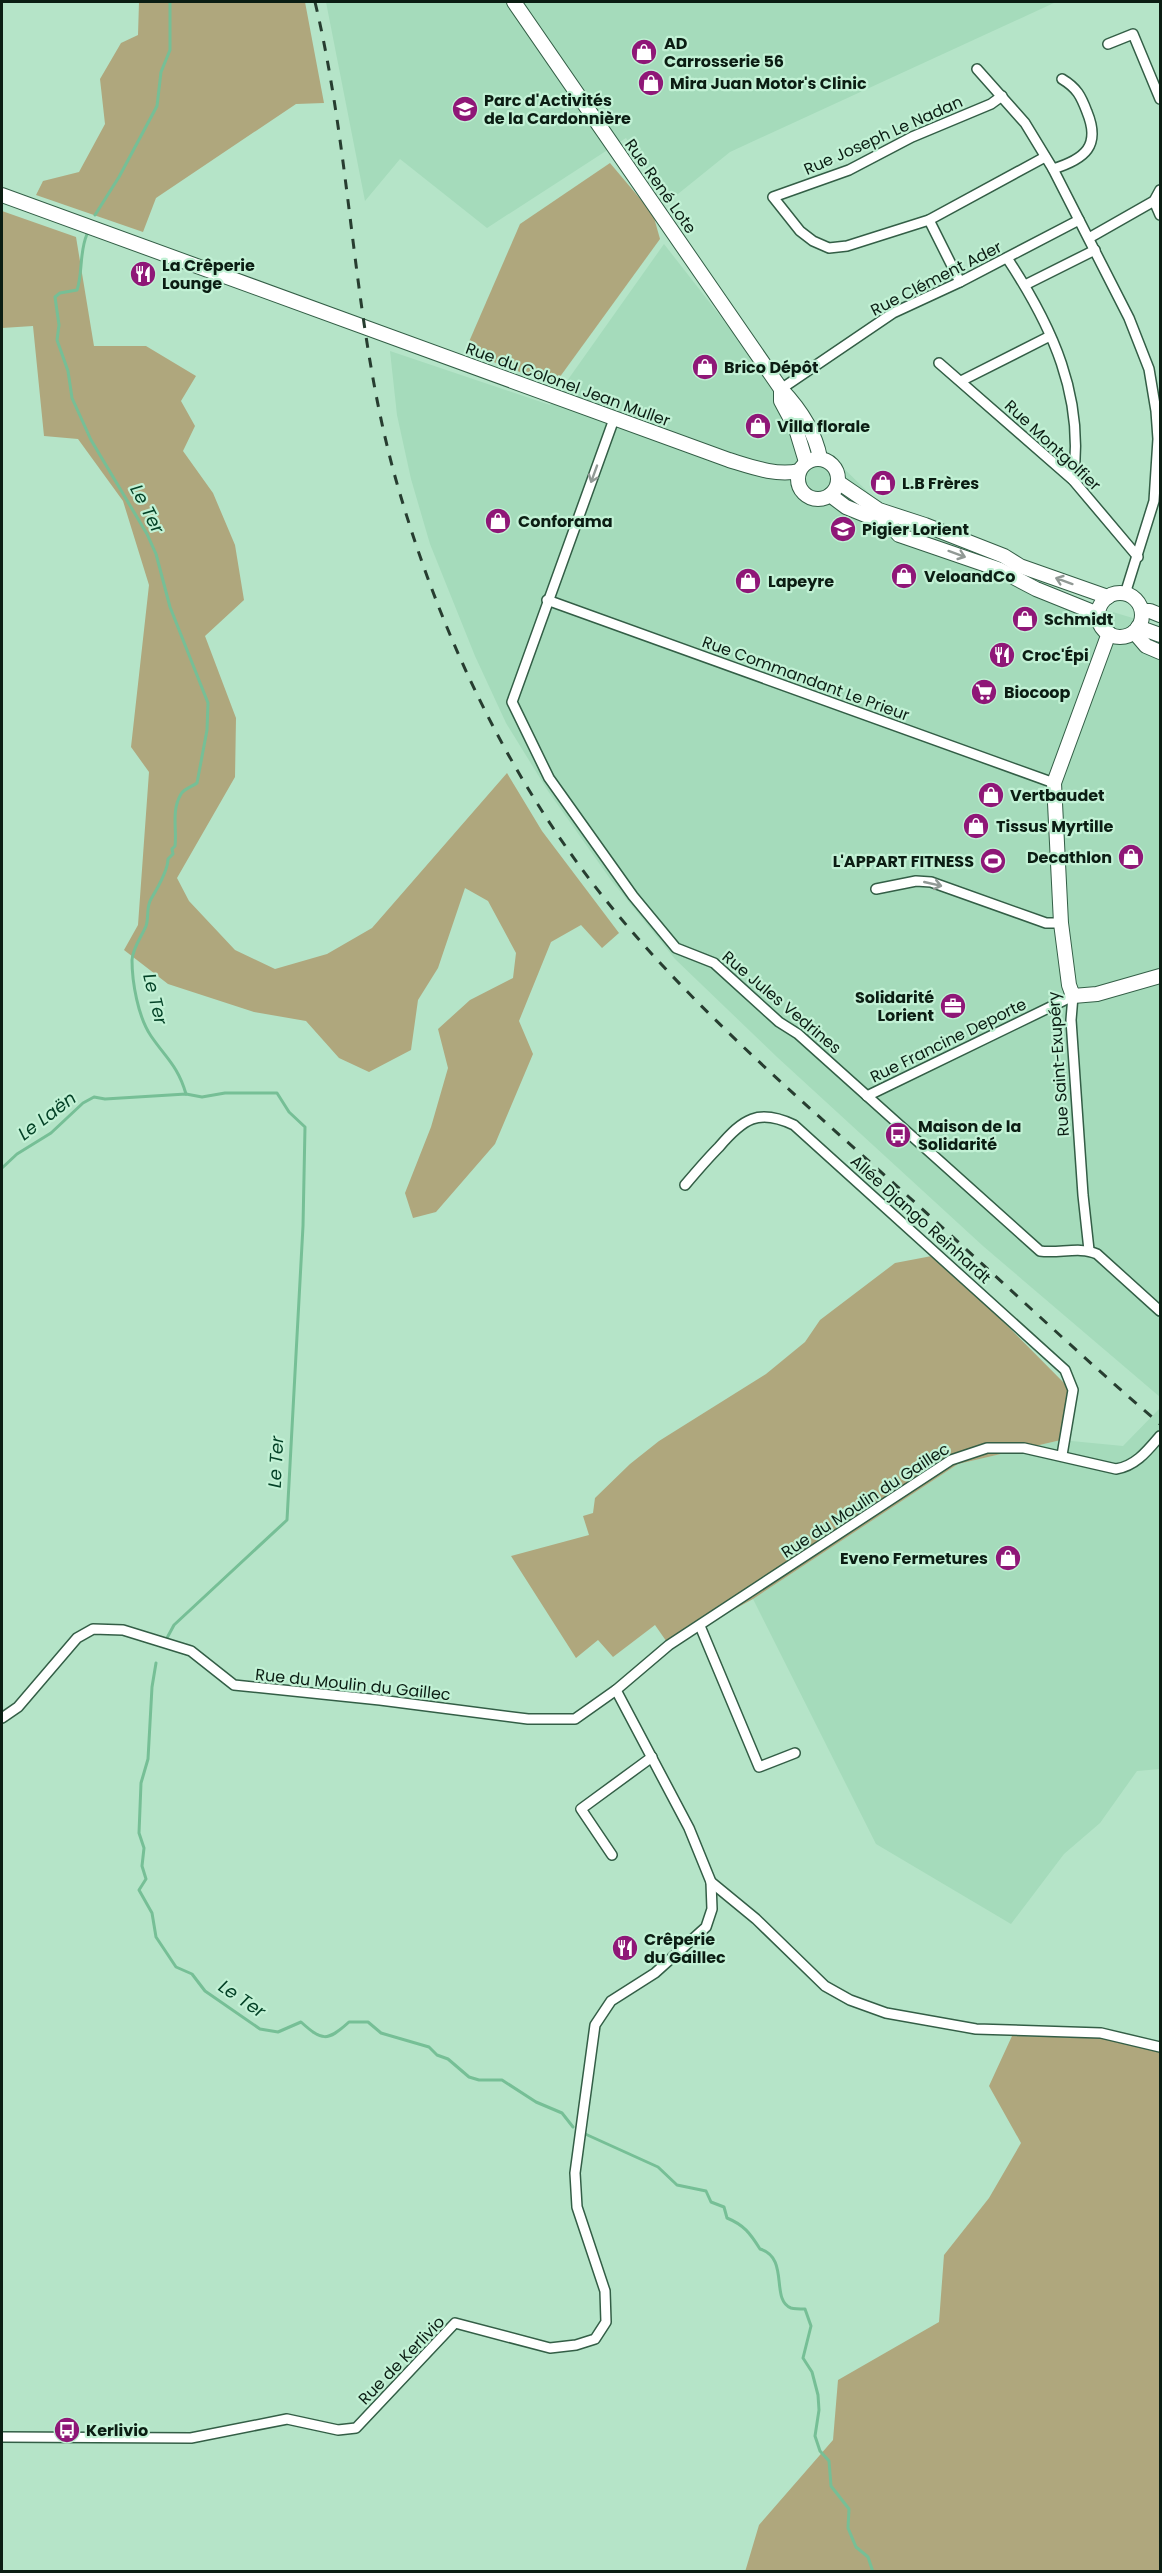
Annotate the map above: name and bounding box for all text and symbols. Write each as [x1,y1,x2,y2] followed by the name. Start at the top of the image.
[664,32,784,73] place label: AD Carrosserie 56
[629,37,659,67] shop icon: AD Carrosserie 56
[636,68,666,98] shop icon: Mira Juan Motor's Clinic
[670,72,867,95] place label: Mira Juan Motor's Clinic
[484,89,631,130] place label: Parc d'Activités de la Cardonnière
[800,90,966,181] street label: Rue Joseph Le Nadan
[450,94,480,124] school or university icon: Parc d'Activités de la Cardonnière
[619,134,702,238] street label: Rue René Lote
[867,235,1006,322] street label: Rue Clément Ader
[162,254,255,295] place label: La Crêperie Lounge
[128,259,158,289] restaurant icon: La Crêperie Lounge
[462,337,673,432] street label: Rue du Colonel Jean Muller
[690,352,720,382] shop icon: Brico Dépôt
[724,356,818,379] place label: Brico Dépôt
[999,395,1106,496] street label: Rue Montgolfier
[743,411,773,441] shop icon: Villa florale
[777,415,870,438] place label: Villa florale
[588,464,599,483] one-way arrow
[868,468,898,498] shop icon: L.B Frères
[902,472,979,495] place label: L.B Frères
[125,480,171,539] water label: Le Ter
[483,506,513,536] shop icon: Conforama
[518,510,613,533] place label: Conforama
[828,514,858,544] school or university icon: Pigier Lorient
[862,518,969,541] place label: Pigier Lorient
[947,550,966,561] one-way arrow
[889,561,919,591] shop icon: VeloandCo
[924,565,1015,588] place label: VeloandCo
[733,566,763,596] shop icon: Lapeyre
[768,570,834,593] place label: Lapeyre
[1055,574,1074,585] one-way arrow
[1010,604,1040,634] shop icon: Schmidt
[1044,608,1113,631] place label: Schmidt
[699,630,913,727] street label: Rue Commandant Le Prieur
[987,640,1017,670] restaurant icon: Croc'Épi
[1022,644,1089,667] place label: Croc'Épi
[969,677,999,707] supermarket icon: Biocoop
[1004,681,1071,704] place label: Biocoop
[976,780,1006,810] shop icon: Vertbaudet
[1010,784,1105,807] place label: Vertbaudet
[961,811,991,841] shop icon: Tissus Myrtille
[996,815,1113,838] place label: Tissus Myrtille
[1116,842,1146,872] shop icon: Decathlon
[978,846,1008,876] sports icon: L'APPART FITNESS
[1027,846,1112,869] place label: Decathlon
[833,850,974,873] place label: L'APPART FITNESS
[923,878,942,890] one-way arrow
[717,946,846,1059] street label: Rue Jules Vedrines
[137,971,174,1028] water label: Le Ter
[855,986,934,1027] place label: Solidarité Lorient
[938,991,968,1021] office icon: Solidarité Lorient
[1042,991,1075,1137] street label: Rue Saint-Exupéry
[866,993,1030,1088] street label: Rue Francine Deporte
[12,1085,81,1146] water label: Le Laën
[918,1115,1021,1156] place label: Maison de la Solidarité
[883,1120,913,1150] bus stop icon: Maison de la Solidarité
[845,1150,996,1289] street label: Allée Django Reinhardt
[262,1434,289,1489] water label: Le Ter
[777,1437,954,1563] street label: Rue du Moulin du Gaillec
[993,1543,1023,1573] shop icon: Eveno Fermetures
[840,1547,988,1570] place label: Eveno Fermetures
[254,1663,452,1706] street label: Rue du Moulin du Gaillec
[644,1928,726,1969] place label: Crêperie du Gaillec
[610,1933,640,1963] restaurant icon: Crêperie du Gaillec
[214,1974,272,2024] water label: Le Ter
[353,2311,450,2410] street label: Rue de Kerlivio
[52,2415,82,2445] bus stop icon: Kerlivio
[86,2419,148,2442] place label: Kerlivio

